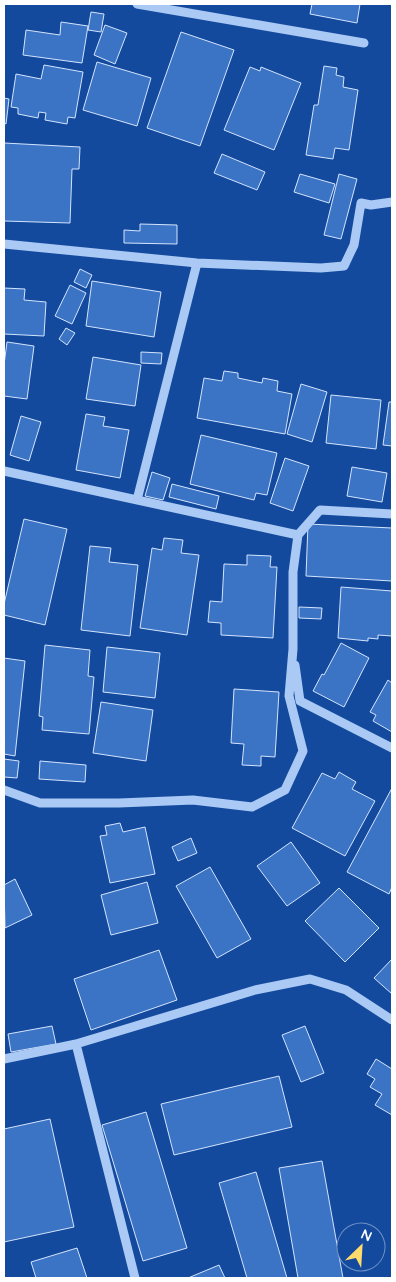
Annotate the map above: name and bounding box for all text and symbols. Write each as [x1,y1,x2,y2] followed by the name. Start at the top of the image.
[336,1222,386,1272] north arrow
[358,1225,375,1246] text: N

